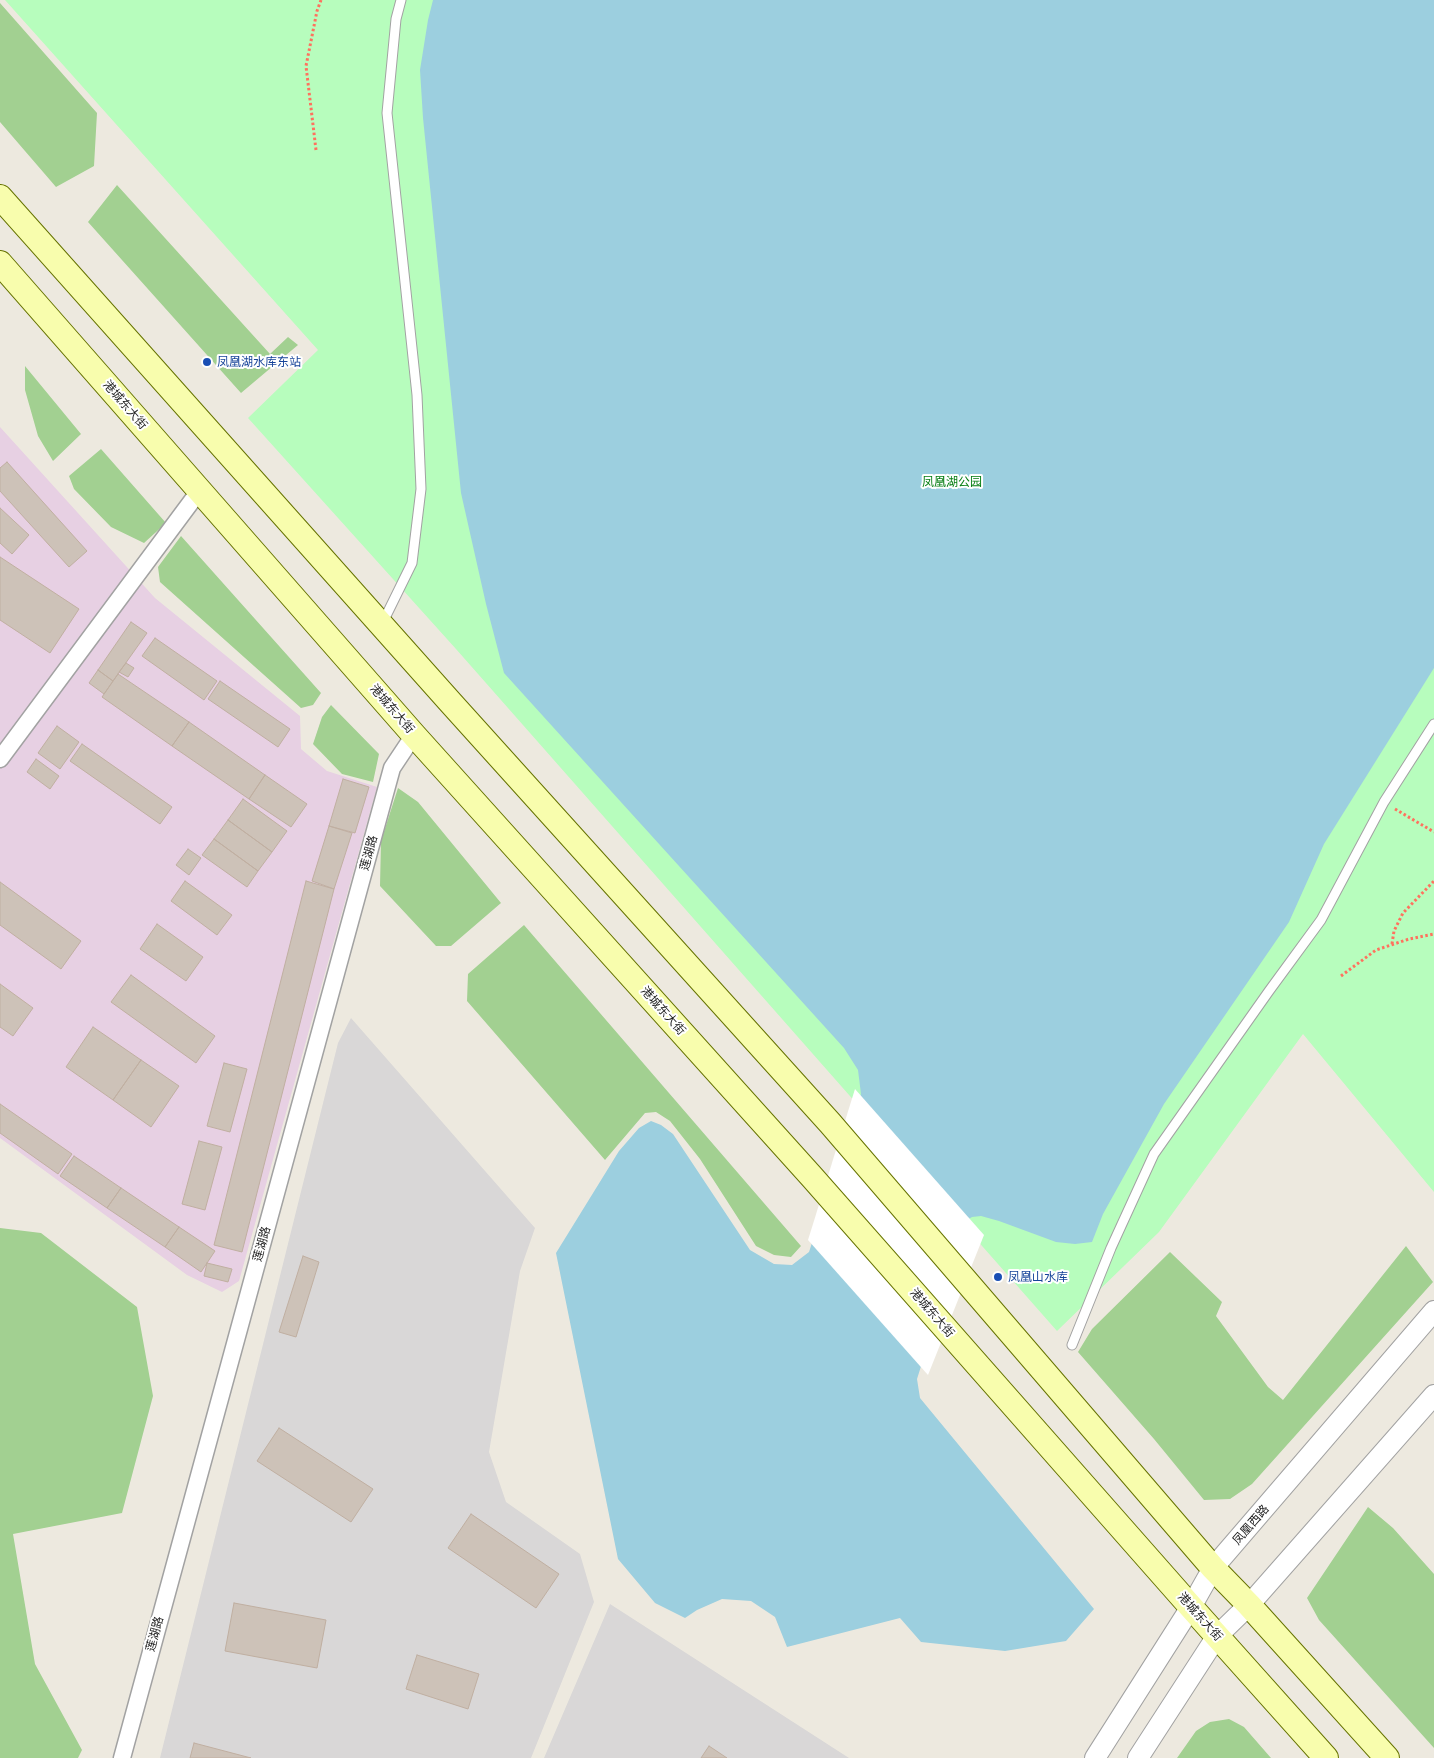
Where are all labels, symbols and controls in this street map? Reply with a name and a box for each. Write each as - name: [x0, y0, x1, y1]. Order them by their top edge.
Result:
- place label: 凤凰湖水库东站: [217, 355, 301, 369]
- marker: 凤凰湖水库东站: [201, 356, 213, 368]
- street label: 港城东大街: [100, 378, 150, 432]
- park label: 凤凰湖公园: [922, 475, 982, 489]
- street label: 港城东大街: [367, 682, 417, 736]
- street label: 莲湖路: [357, 834, 381, 872]
- street label: 港城东大街: [638, 984, 688, 1038]
- street label: 莲湖路: [250, 1225, 274, 1263]
- place label: 凤凰山水库: [1008, 1270, 1068, 1284]
- marker: 凤凰山水库: [992, 1271, 1004, 1283]
- street label: 港城东大街: [907, 1286, 957, 1340]
- street label: 凤凰西路: [1230, 1502, 1272, 1548]
- street label: 港城东大街: [1175, 1590, 1225, 1644]
- street label: 莲湖路: [143, 1615, 167, 1653]

